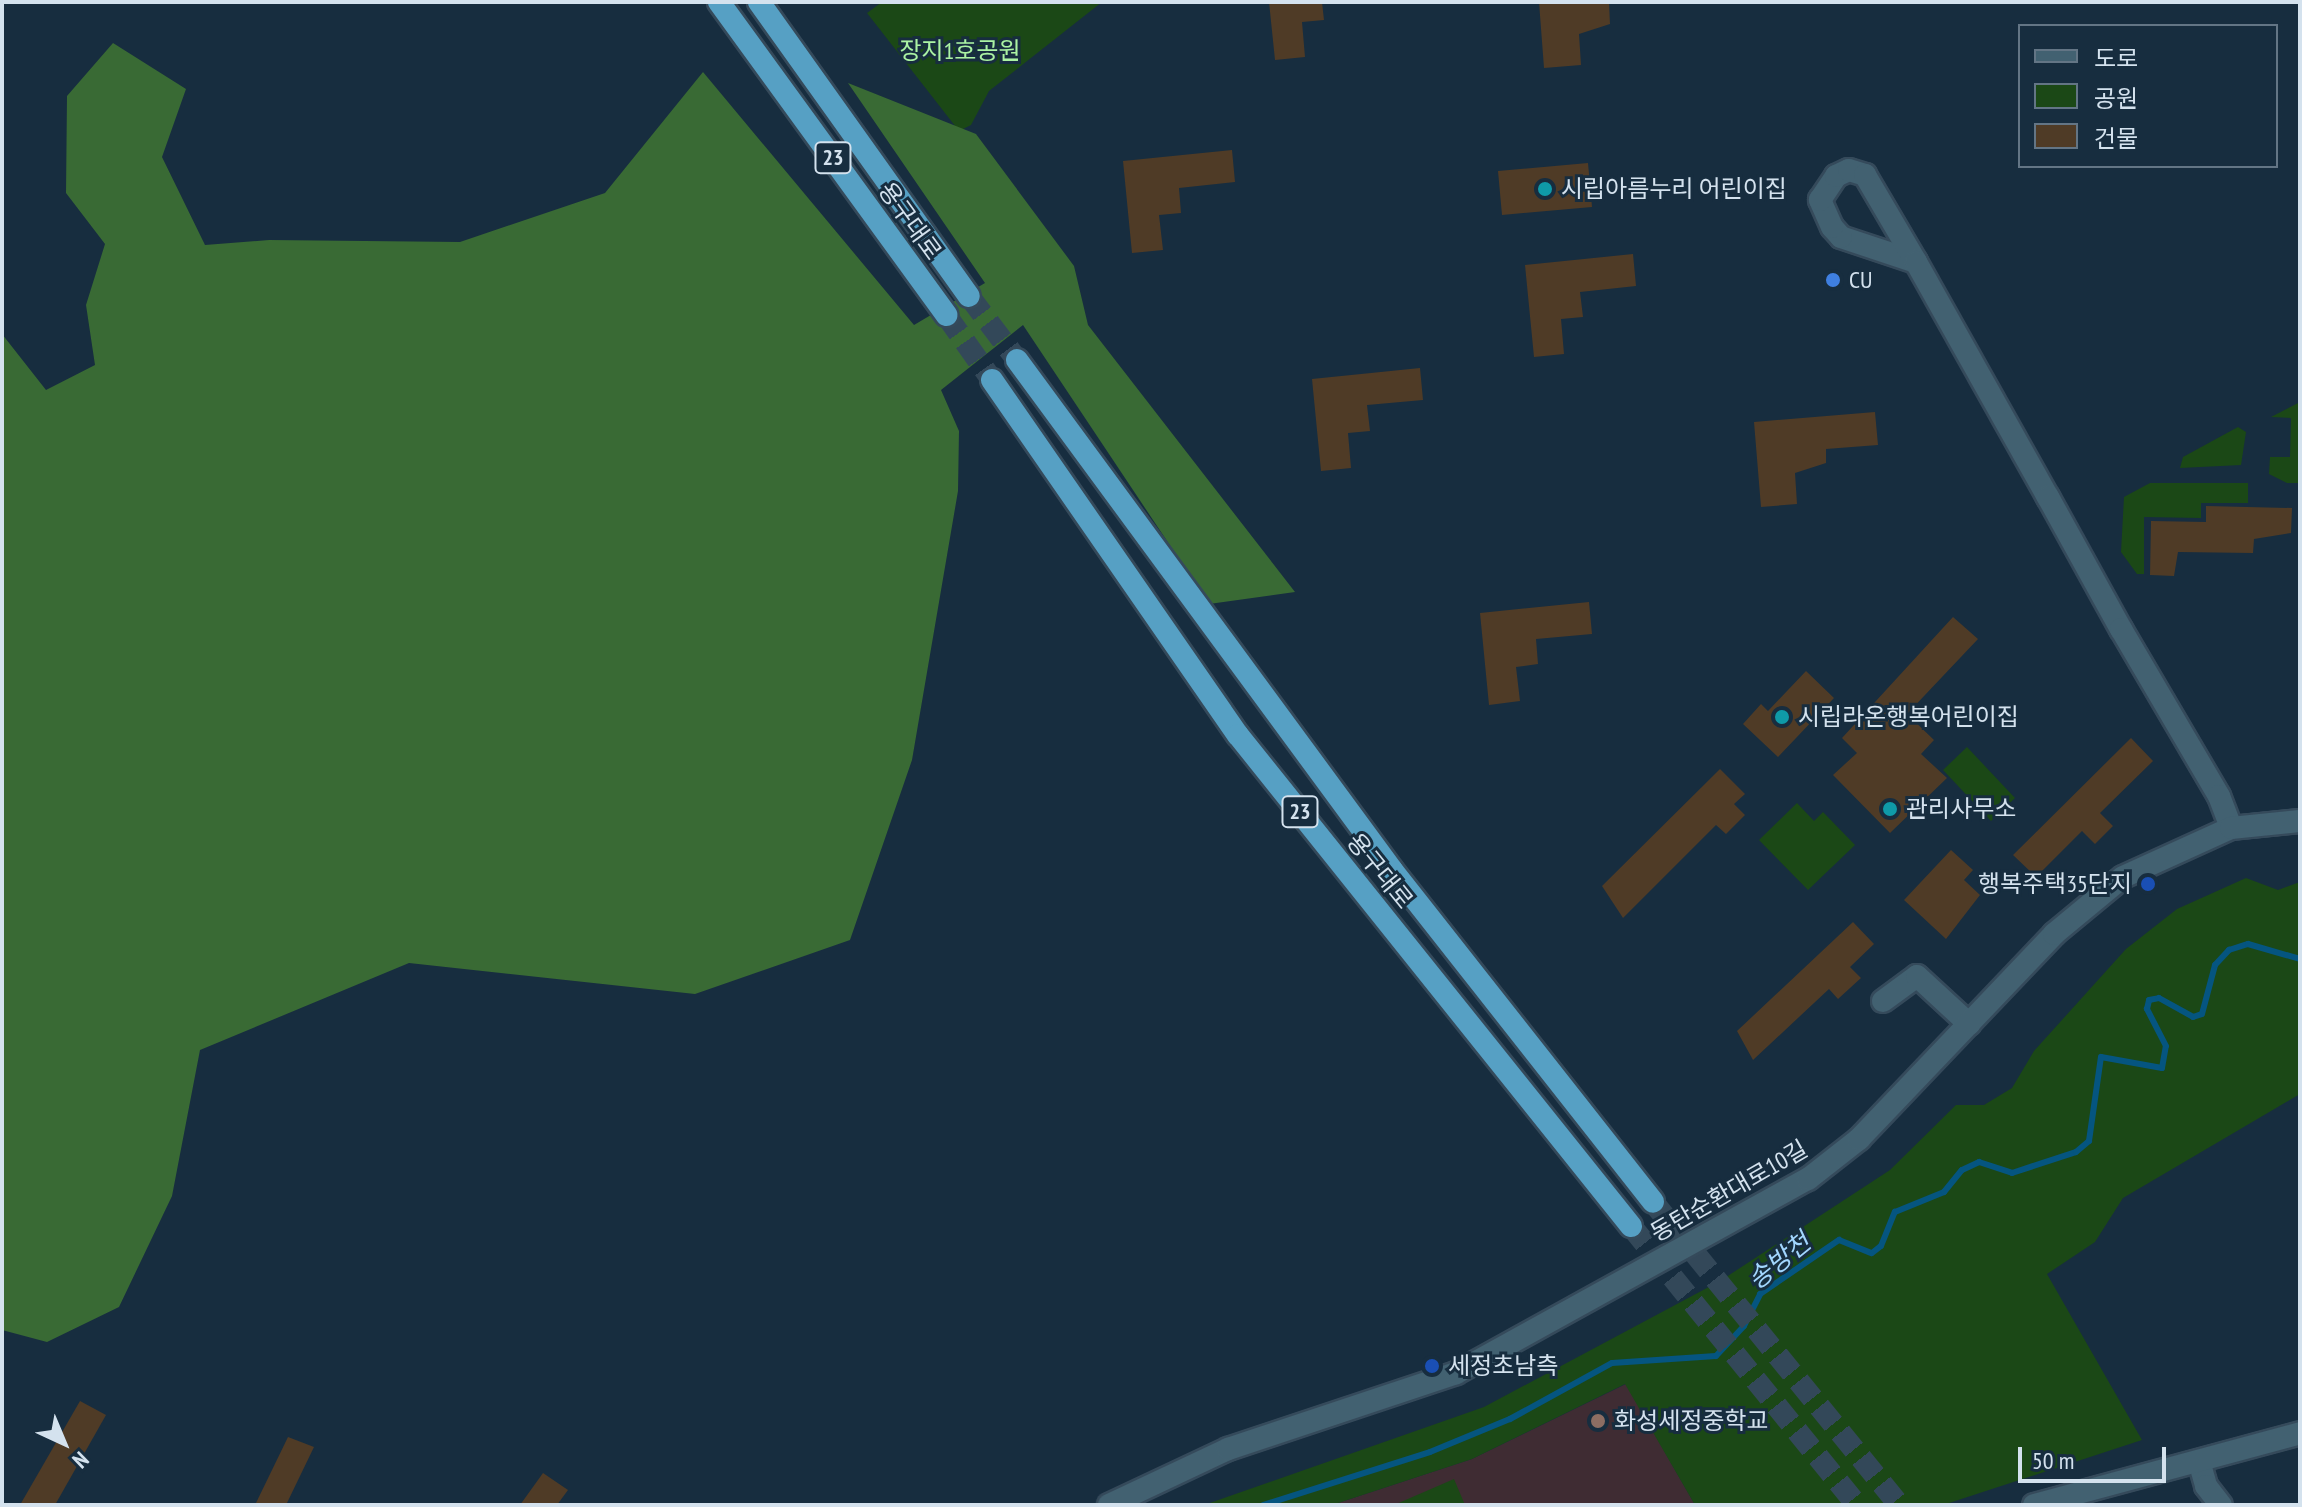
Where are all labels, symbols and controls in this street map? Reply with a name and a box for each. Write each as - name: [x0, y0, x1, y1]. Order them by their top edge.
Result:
- legend: [2018, 24, 2278, 168]
- park label: 장지1호공원: [899, 37, 1021, 65]
- text: 도로: [2094, 43, 2138, 74]
- text: 공원: [2094, 83, 2138, 114]
- text: 건물: [2094, 123, 2138, 154]
- road number: 23: [813, 140, 853, 176]
- place label: 시립아름누리 어린이집: [1561, 175, 1787, 203]
- street label: 용구대로: [872, 177, 948, 265]
- marker: 시립아름누리 어린이집: [1536, 180, 1554, 198]
- place label: CU: [1849, 266, 1872, 294]
- marker: CU: [1824, 271, 1842, 289]
- place label: 시립라온행복어린이집: [1798, 703, 2019, 731]
- marker: 시립라온행복어린이집: [1773, 708, 1791, 726]
- road number: 23: [1280, 794, 1320, 830]
- place label: 관리사무소: [1906, 795, 2016, 823]
- marker: 관리사무소: [1881, 800, 1899, 818]
- street label: 용구대로: [1341, 828, 1419, 914]
- place label: 행복주택35단지: [1978, 870, 2132, 898]
- marker: 행복주택35단지: [2139, 875, 2157, 893]
- street label: 동탄순환대로10길: [1646, 1134, 1812, 1248]
- water label: 송방천: [1741, 1226, 1817, 1296]
- place label: 세정초남측: [1448, 1352, 1558, 1380]
- marker: 세정초남측: [1423, 1357, 1441, 1375]
- north arrow: [24, 1403, 104, 1483]
- place label: 화성세정중학교: [1614, 1407, 1769, 1435]
- marker: 화성세정중학교: [1589, 1412, 1607, 1430]
- scale bar: [2022, 1431, 2170, 1481]
- text: 50 m: [2032, 1445, 2074, 1476]
- text: N: [67, 1446, 95, 1474]

